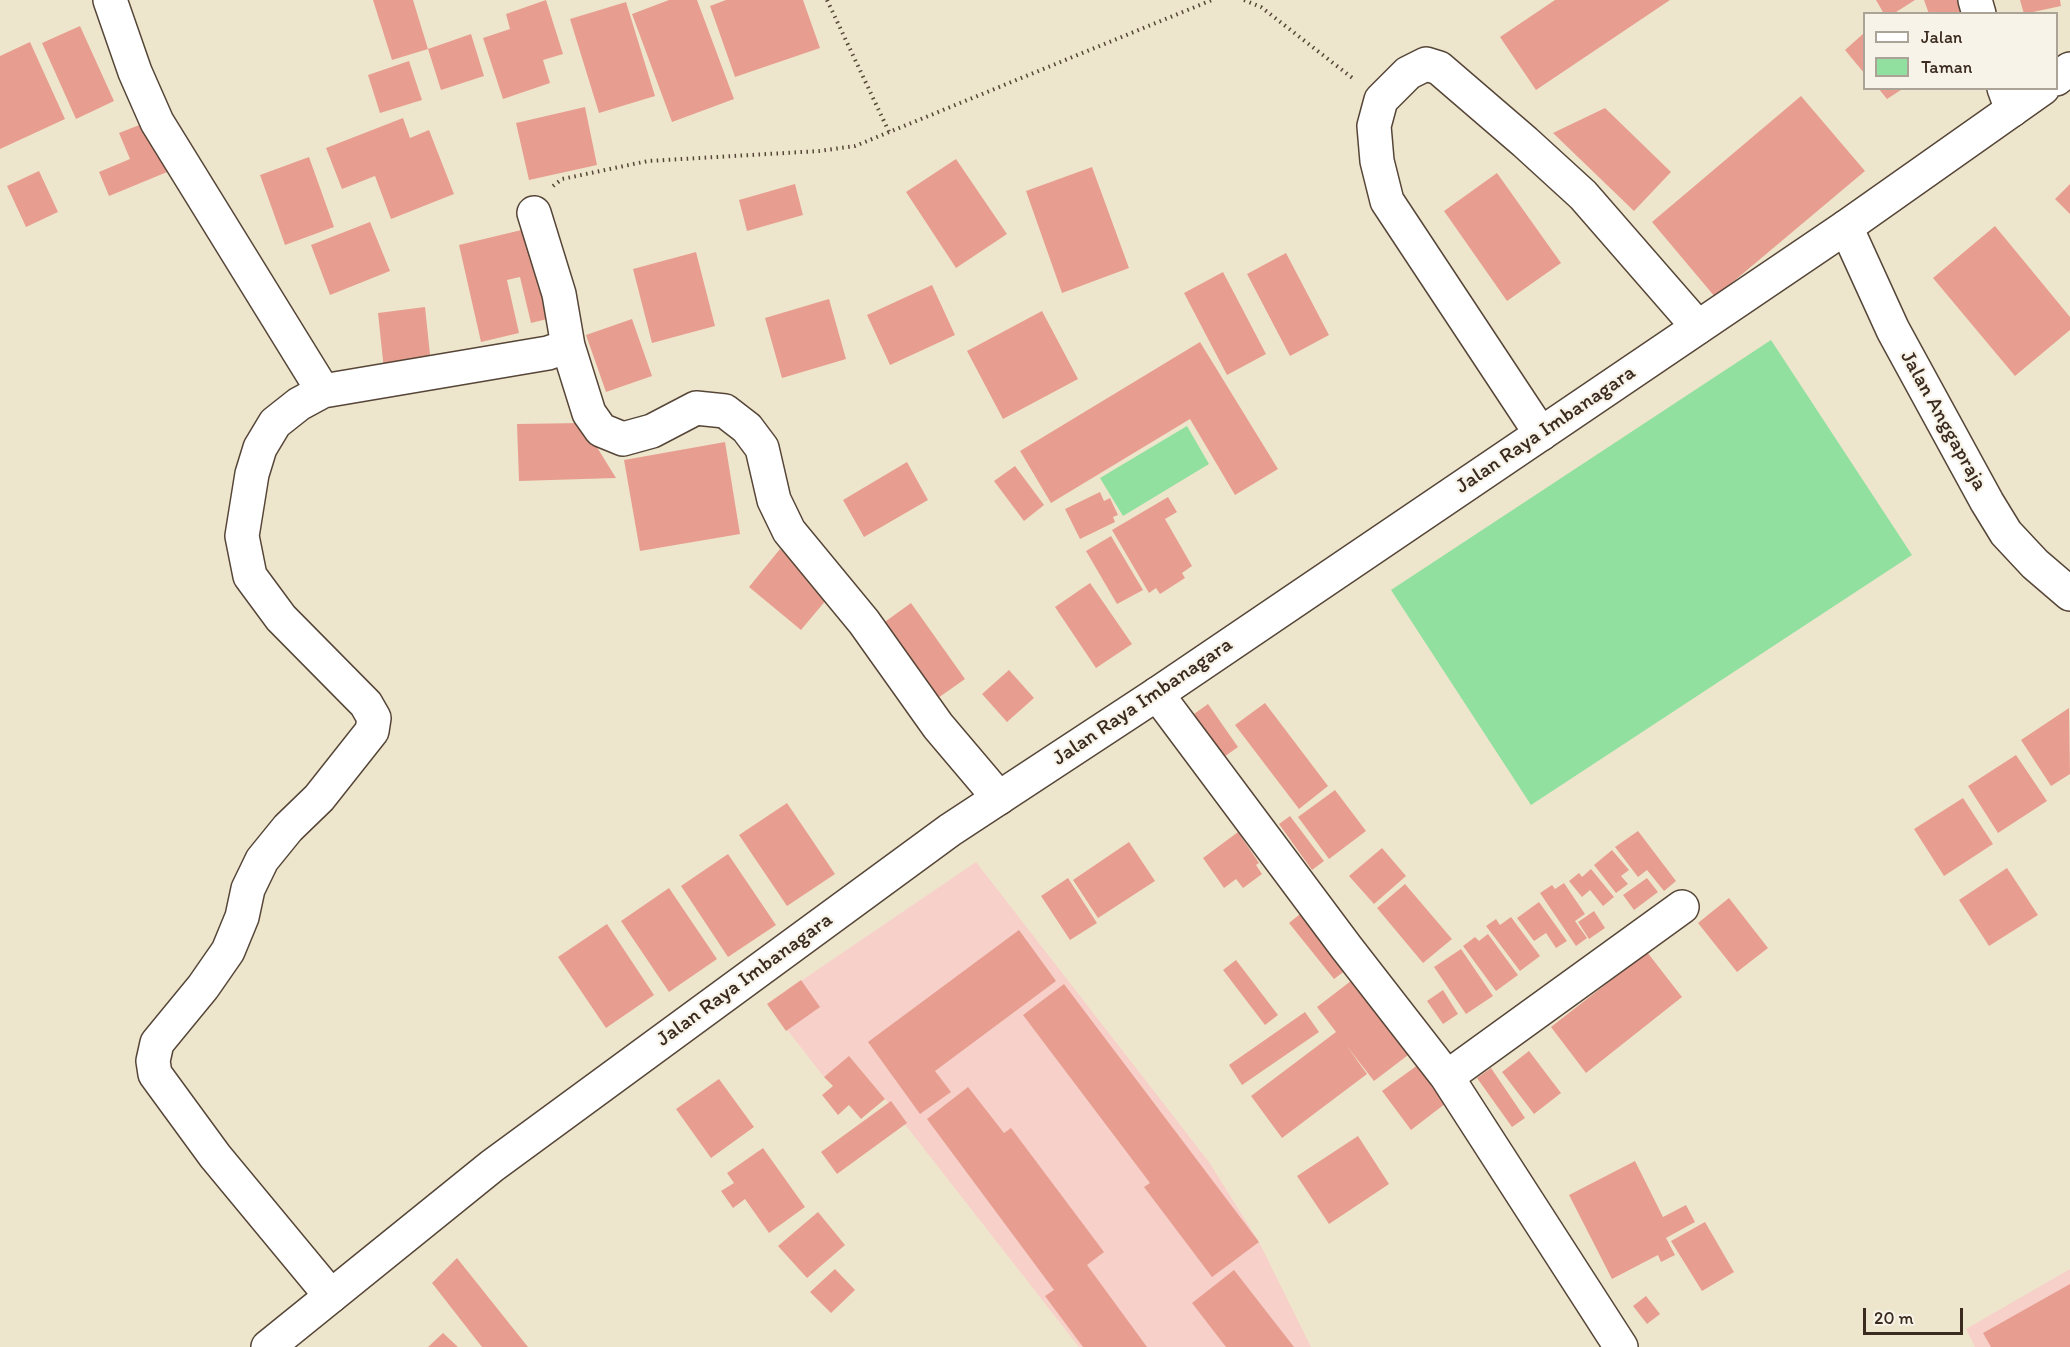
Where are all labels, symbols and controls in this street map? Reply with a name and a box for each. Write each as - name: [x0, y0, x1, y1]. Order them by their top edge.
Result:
- legend: [1863, 12, 2058, 90]
- text: Jalan: [1921, 26, 1962, 48]
- text: Taman: [1921, 56, 1972, 78]
- street label: Jalan Anggapraja: [1894, 347, 1992, 495]
- street label: Jalan Raya Imbanagara: [1451, 360, 1641, 500]
- street label: Jalan Raya Imbanagara: [1048, 632, 1238, 772]
- street label: Jalan Raya Imbanagara: [652, 908, 838, 1052]
- scale bar: [1866, 1296, 1966, 1334]
- text: 20 m: [1874, 1307, 1914, 1329]

